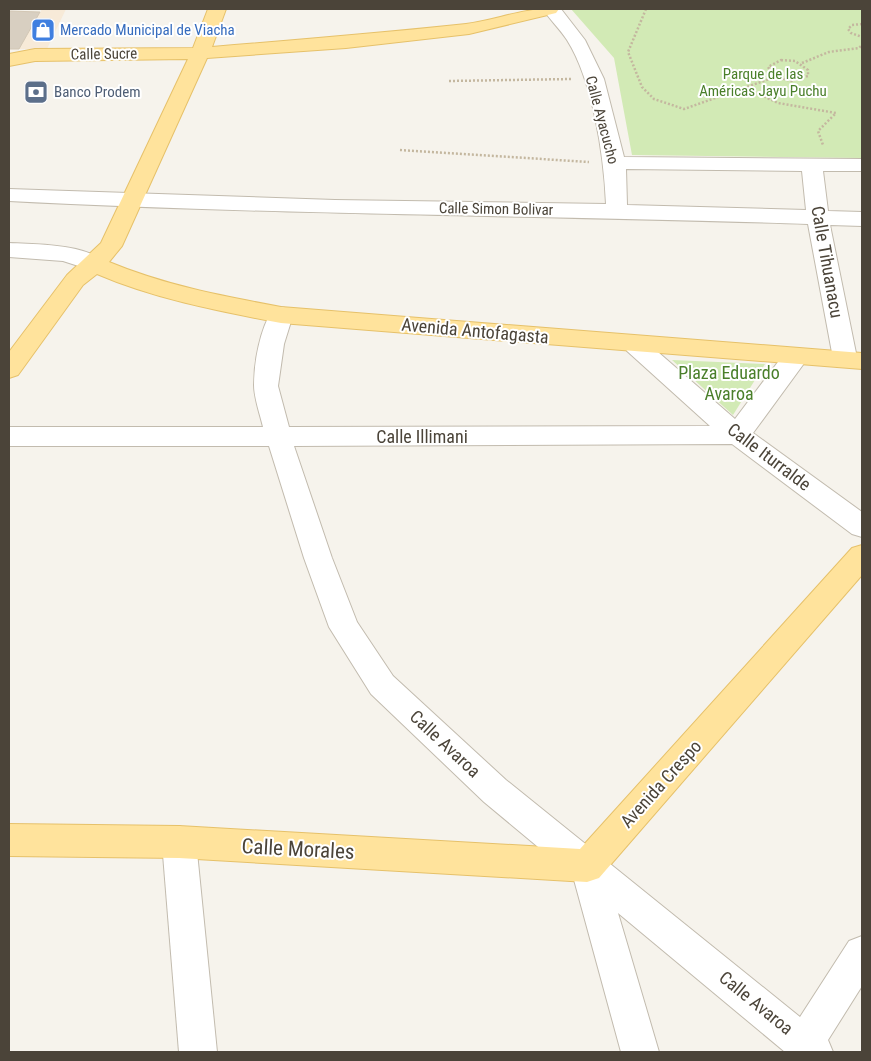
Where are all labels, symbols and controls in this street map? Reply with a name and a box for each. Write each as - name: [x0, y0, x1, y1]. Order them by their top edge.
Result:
- shop icon: Mercado Municipal de Viacha: [30, 17, 56, 43]
- place label: Mercado Municipal de Viacha: [60, 21, 235, 39]
- street label: Calle Sucre: [71, 44, 137, 64]
- park label: Parque de las Américas Jayu Puchu: [699, 65, 827, 100]
- street label: Calle Ayacucho: [582, 74, 622, 166]
- bank icon: Banco Prodem: [23, 79, 49, 105]
- place label: Banco Prodem: [54, 83, 141, 101]
- street label: Calle Simon Bolivar: [439, 199, 554, 219]
- street label: Calle Tihuanacu: [807, 204, 848, 319]
- street label: Avenida Antofagasta: [401, 314, 550, 347]
- park label: Plaza Eduardo Avaroa: [678, 362, 780, 404]
- street label: Calle Iturralde: [723, 418, 815, 495]
- street label: Calle Illimani: [376, 426, 468, 447]
- street label: Calle Avaroa: [406, 706, 485, 782]
- street label: Avenida Crespo: [616, 736, 705, 832]
- street label: Calle Morales: [241, 834, 355, 864]
- street label: Calle Avaroa: [715, 967, 797, 1039]

